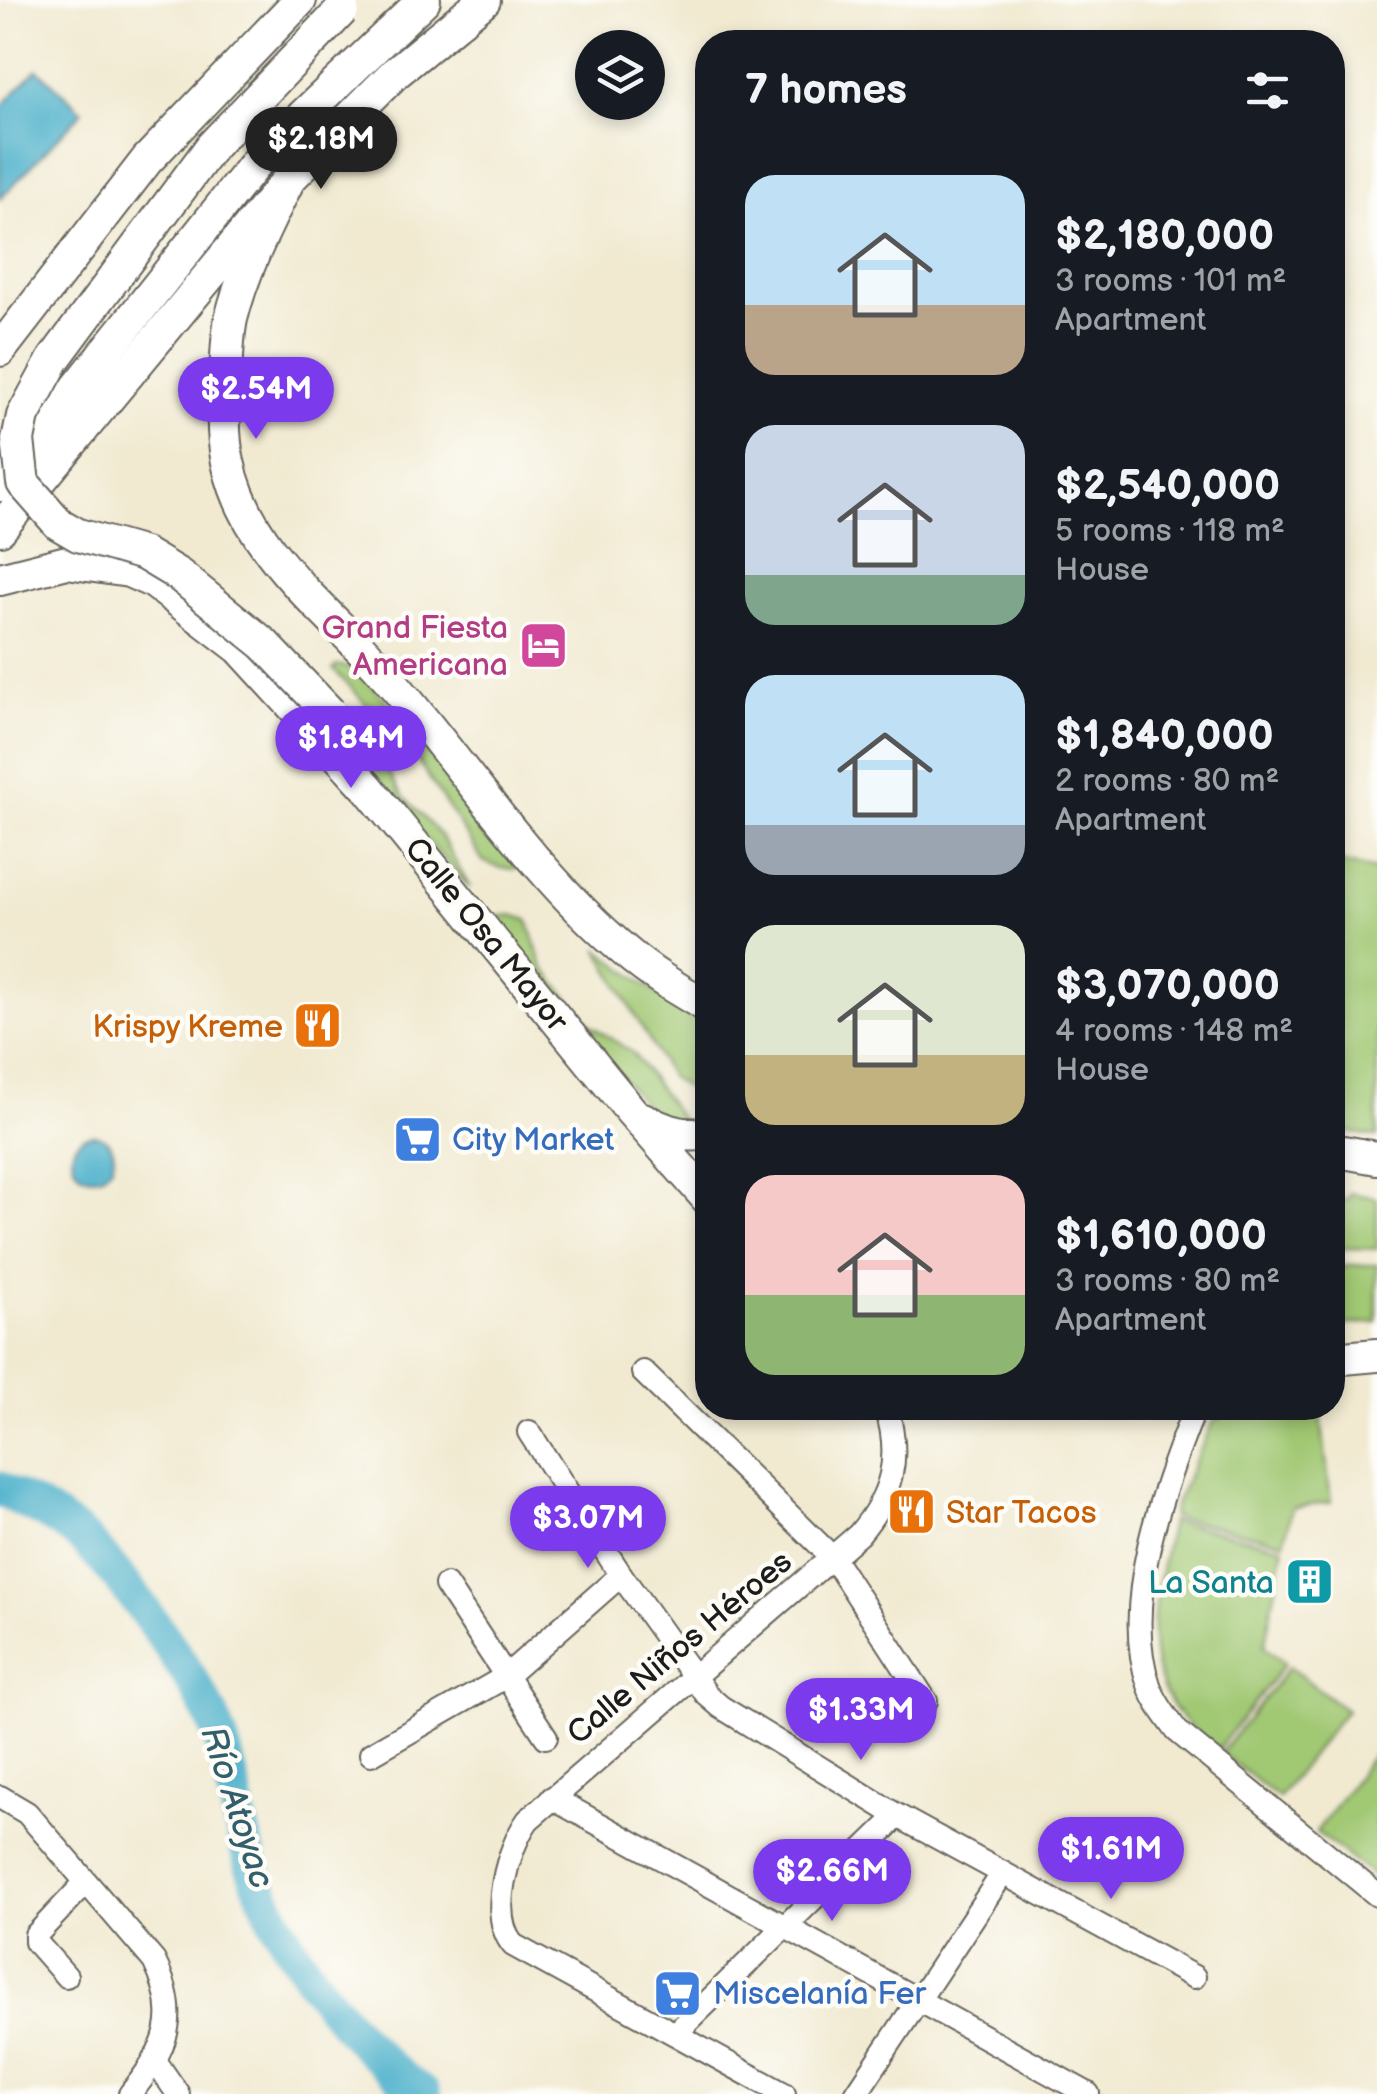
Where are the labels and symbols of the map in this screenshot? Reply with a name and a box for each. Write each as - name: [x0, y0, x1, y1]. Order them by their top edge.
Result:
- pin: $2.18M: [240, 107, 402, 192]
- pin: $2.54M: [175, 357, 337, 442]
- place label: Grand Fiesta Americana: [322, 609, 508, 685]
- hotel icon: Grand Fiesta Americana: [517, 619, 569, 671]
- pin: $1.84M: [270, 706, 432, 791]
- street label: Calle Osa Mayor: [396, 830, 576, 1040]
- restaurant icon: Krispy Kreme: [292, 1000, 344, 1052]
- place label: Krispy Kreme: [92, 1008, 283, 1047]
- supermarket icon: City Market: [391, 1113, 443, 1165]
- place label: City Market: [452, 1121, 614, 1160]
- pin: $3.07M: [507, 1486, 669, 1571]
- restaurant icon: Star Tacos: [885, 1486, 937, 1538]
- place label: Star Tacos: [946, 1494, 1097, 1533]
- street label: Calle Niños Héroes: [560, 1543, 800, 1754]
- building icon: La Santa: [1283, 1556, 1335, 1608]
- place label: La Santa: [1148, 1564, 1274, 1603]
- pin: $1.33M: [780, 1678, 942, 1763]
- water label: Río Atoyac: [190, 1721, 283, 1894]
- pin: $1.61M: [1030, 1817, 1192, 1902]
- pin: $2.66M: [751, 1839, 913, 1924]
- supermarket icon: Miscelanía Fer: [652, 1967, 704, 2019]
- place label: Miscelanía Fer: [713, 1975, 926, 2014]

